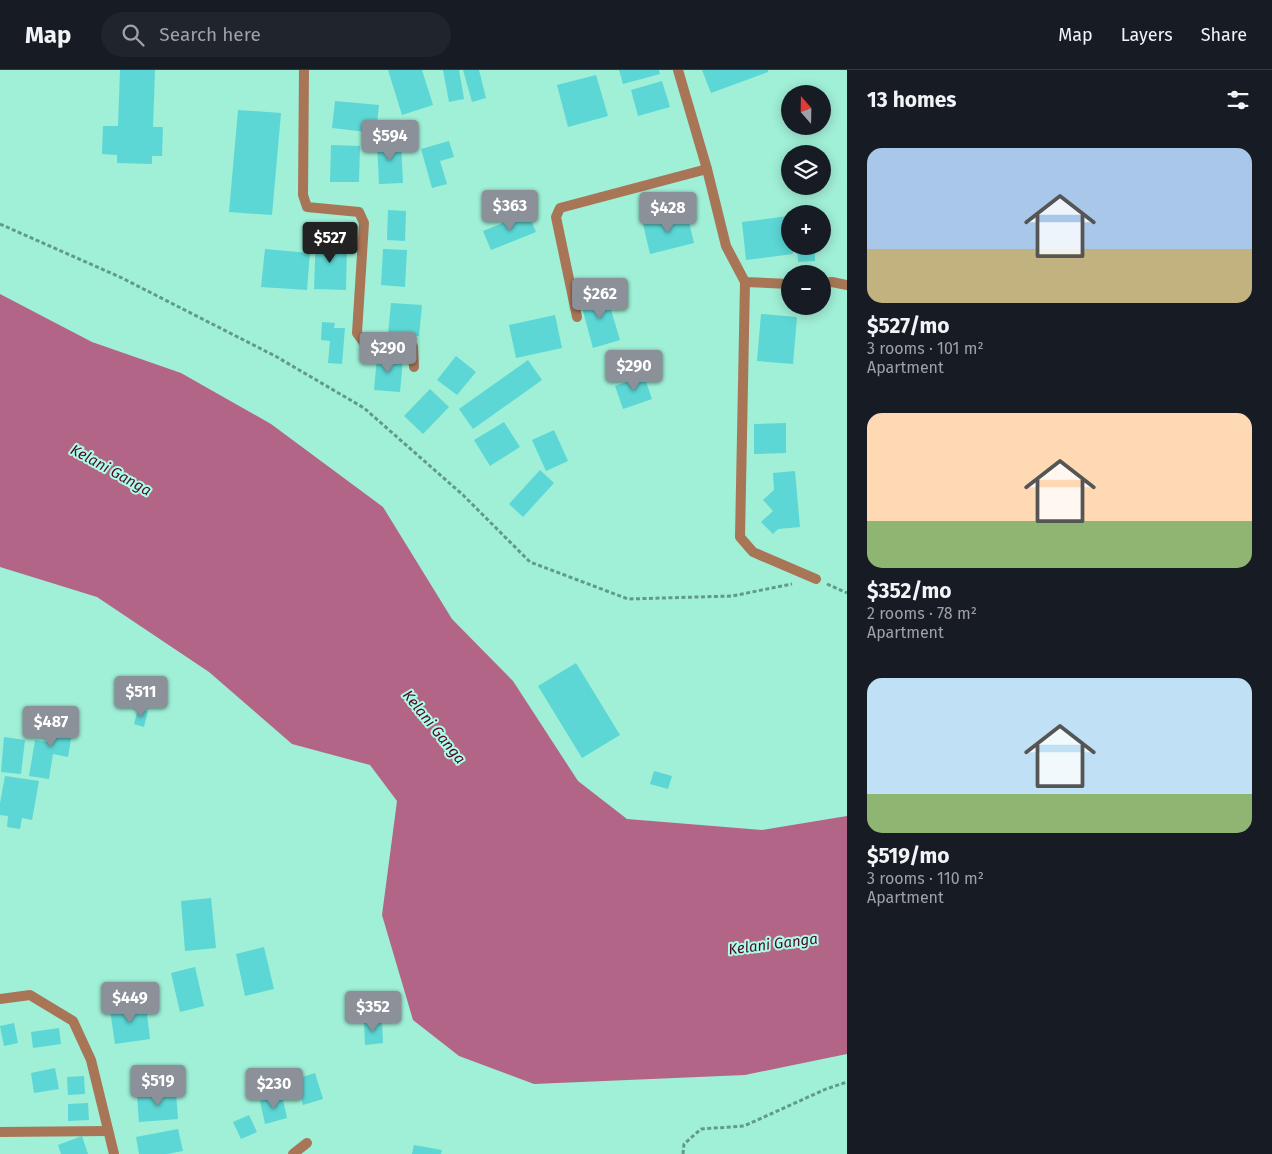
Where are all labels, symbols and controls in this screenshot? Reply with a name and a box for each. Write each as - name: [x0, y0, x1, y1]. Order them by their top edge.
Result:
- search box: [101, 12, 451, 57]
- text: Map: [25, 21, 71, 49]
- icon: search: [119, 21, 147, 49]
- text: Search here: [159, 23, 261, 46]
- text: Map: [1058, 24, 1093, 46]
- text: Layers: [1121, 24, 1173, 46]
- text: Share: [1201, 24, 1247, 46]
- north arrow: [781, 85, 831, 135]
- map controls: [781, 85, 831, 315]
- icon: filters: [1224, 86, 1252, 114]
- text: 13 homes: [867, 87, 957, 113]
- pin: $594: [360, 119, 420, 162]
- text: $594: [373, 126, 407, 145]
- button: layers: [781, 145, 831, 195]
- icon: home: [1015, 181, 1105, 271]
- pin: $363: [480, 190, 540, 232]
- pin: $428: [638, 191, 698, 234]
- text: $363: [493, 196, 527, 215]
- text: $428: [650, 198, 686, 217]
- button: +: [781, 205, 831, 255]
- pin: $527: [300, 222, 360, 264]
- text: $527: [314, 228, 346, 247]
- button: −: [781, 265, 831, 315]
- pin: $262: [570, 278, 630, 320]
- text: $262: [583, 284, 617, 303]
- text: $527/mo: [867, 313, 949, 339]
- pin: $290: [358, 332, 418, 374]
- text: $290: [370, 338, 406, 357]
- text: 3 rooms · 101 m²: [867, 339, 984, 358]
- pin: $290: [604, 350, 664, 392]
- text: $290: [616, 356, 652, 375]
- text: Apartment: [867, 358, 944, 377]
- water label: Kelani Ganga: [67, 440, 155, 500]
- icon: home: [1015, 446, 1105, 536]
- text: $352/mo: [867, 578, 952, 604]
- text: 2 rooms · 78 m²: [867, 604, 977, 623]
- text: Apartment: [867, 623, 944, 642]
- pin: $511: [111, 676, 171, 718]
- text: $511: [125, 682, 157, 701]
- water label: Kelani Ganga: [399, 686, 469, 768]
- pin: $487: [21, 706, 81, 748]
- icon: home: [1015, 711, 1105, 801]
- text: $487: [34, 712, 68, 731]
- text: $519/mo: [867, 843, 950, 869]
- text: 3 rooms · 110 m²: [867, 869, 984, 888]
- text: Apartment: [867, 888, 944, 907]
- water label: Kelani Ganga: [727, 930, 819, 958]
- pin: $449: [100, 982, 160, 1024]
- text: $449: [112, 988, 148, 1007]
- pin: $352: [343, 990, 403, 1033]
- text: $352: [356, 997, 390, 1016]
- pin: $519: [128, 1064, 188, 1107]
- pin: $230: [244, 1068, 304, 1110]
- text: $519: [142, 1071, 174, 1090]
- text: $230: [257, 1074, 291, 1093]

